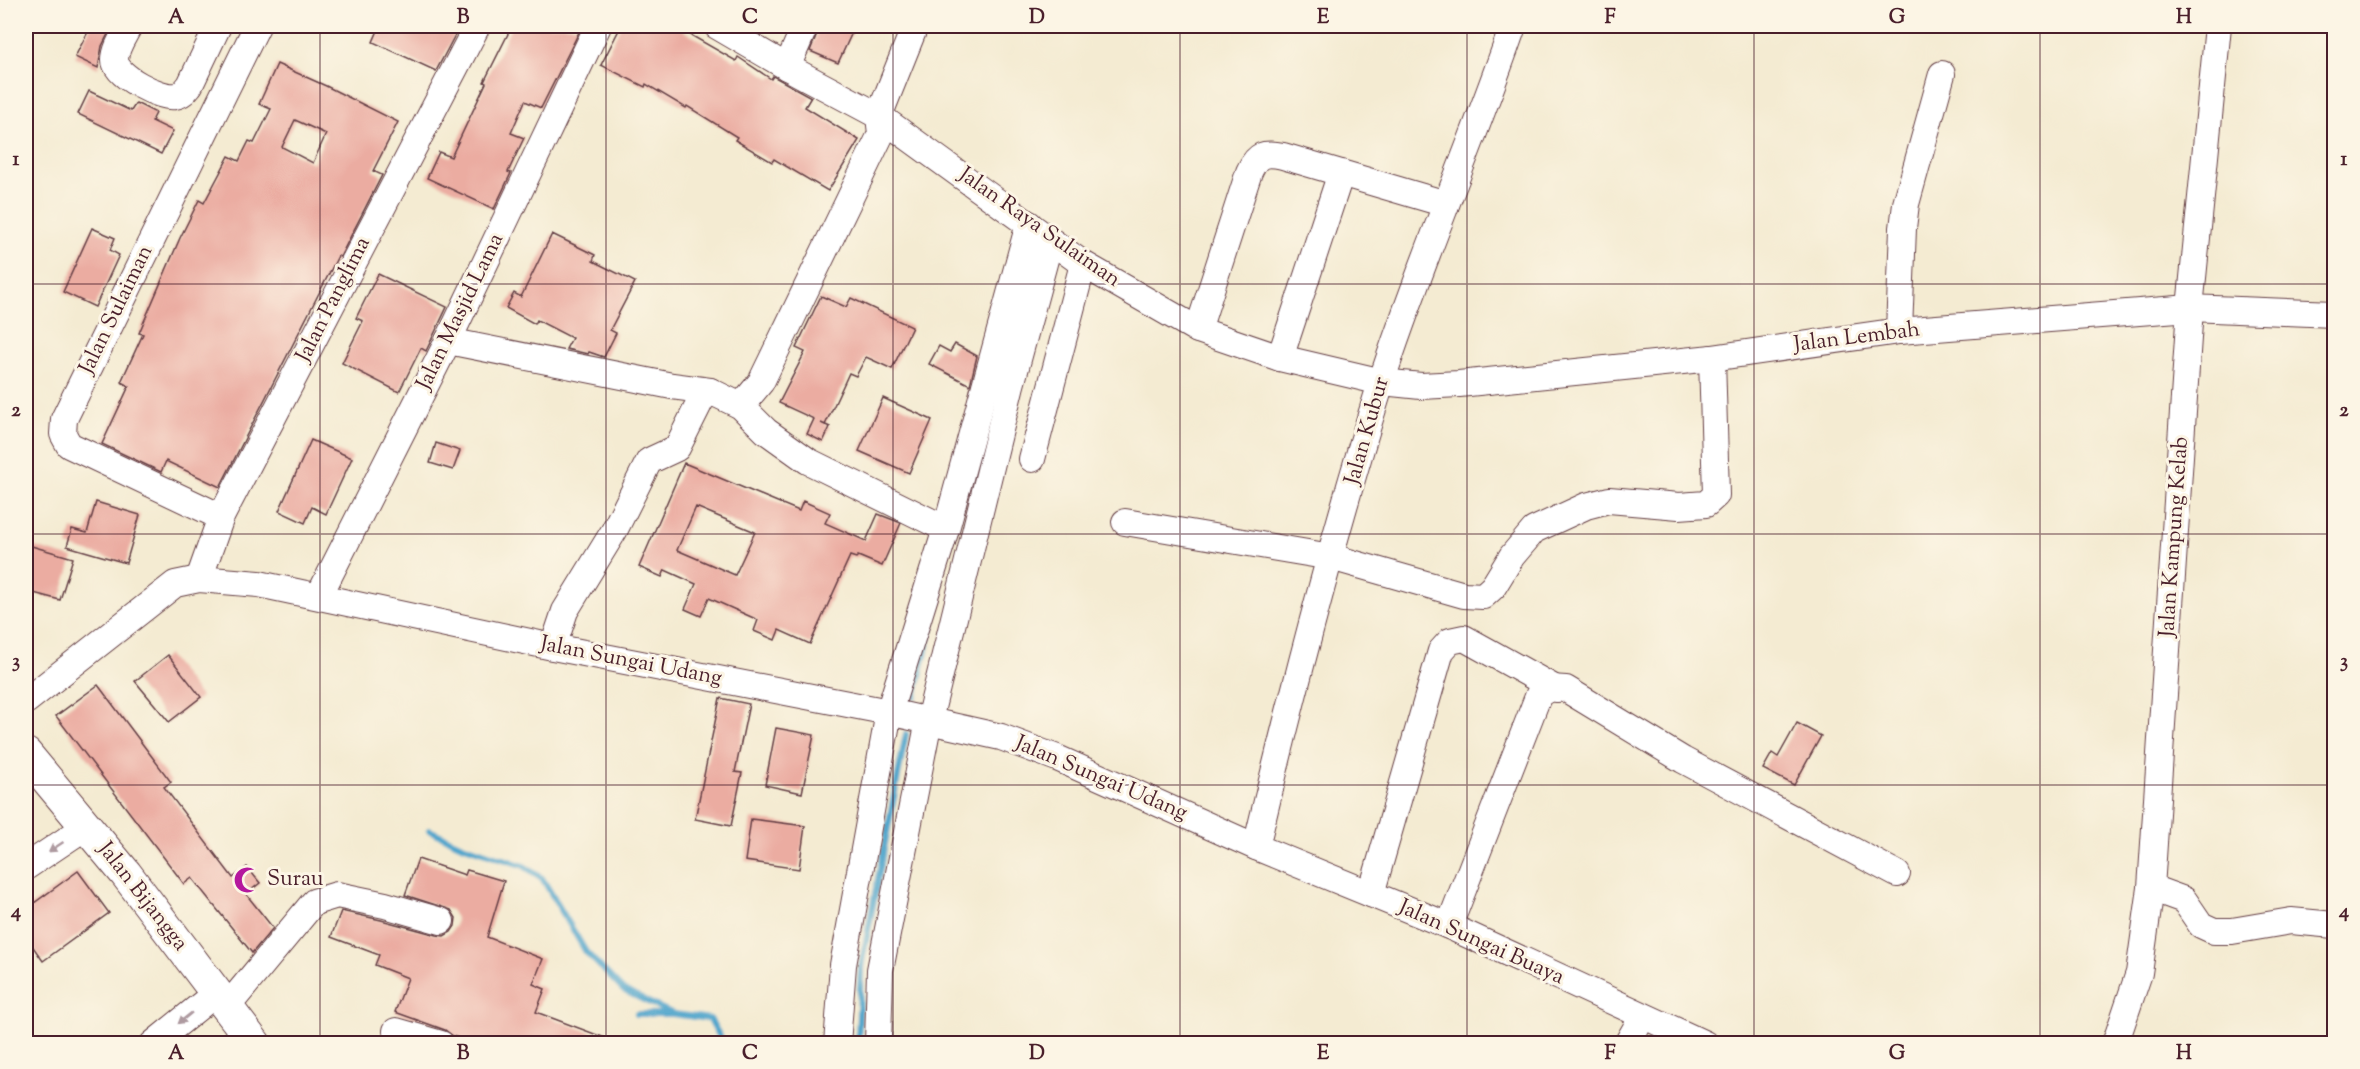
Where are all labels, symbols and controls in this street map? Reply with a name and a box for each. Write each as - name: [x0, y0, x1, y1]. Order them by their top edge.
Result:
- text: A: [168, 4, 185, 33]
- text: B: [457, 4, 470, 33]
- text: C: [742, 4, 758, 33]
- text: D: [1029, 4, 1045, 33]
- text: E: [1317, 4, 1330, 33]
- text: F: [1604, 4, 1616, 33]
- text: G: [1889, 4, 1906, 33]
- text: H: [2176, 4, 2192, 33]
- text: 1: [13, 146, 20, 175]
- text: 1: [2341, 146, 2348, 175]
- street label: Jalan Raya Sulaiman: [951, 159, 1127, 296]
- street label: Jalan Masjid Lama: [409, 228, 513, 397]
- street label: Jalan Panglima: [288, 232, 379, 369]
- street label: Jalan Sulaiman: [71, 240, 162, 381]
- street label: Jalan Lembah: [1791, 314, 1922, 362]
- street label: Jalan Kubur: [1337, 373, 1399, 490]
- text: 2: [11, 397, 21, 426]
- text: 2: [2339, 397, 2349, 426]
- street label: Jalan Kampung Kelab: [2152, 436, 2198, 639]
- street label: Jalan Sungai Udang: [536, 628, 725, 695]
- text: 3: [12, 648, 20, 677]
- text: 3: [2340, 648, 2348, 677]
- street label: Jalan Sungai Udang: [1009, 728, 1192, 830]
- street label: Jalan Bijangga: [88, 835, 195, 959]
- one-way arrow: [48, 841, 64, 852]
- place label: Surau: [267, 864, 324, 896]
- mosque icon: Surau: [232, 865, 262, 895]
- street label: Jalan Sungai Buaya: [1392, 892, 1569, 994]
- text: 4: [10, 898, 21, 927]
- text: 4: [2338, 898, 2349, 927]
- one-way arrow: [177, 1012, 192, 1024]
- text: A: [168, 1040, 185, 1069]
- text: B: [457, 1040, 470, 1069]
- text: C: [742, 1040, 758, 1069]
- text: D: [1029, 1040, 1045, 1069]
- text: E: [1317, 1040, 1330, 1069]
- text: F: [1604, 1040, 1616, 1069]
- text: G: [1889, 1040, 1906, 1069]
- text: H: [2176, 1040, 2192, 1069]

